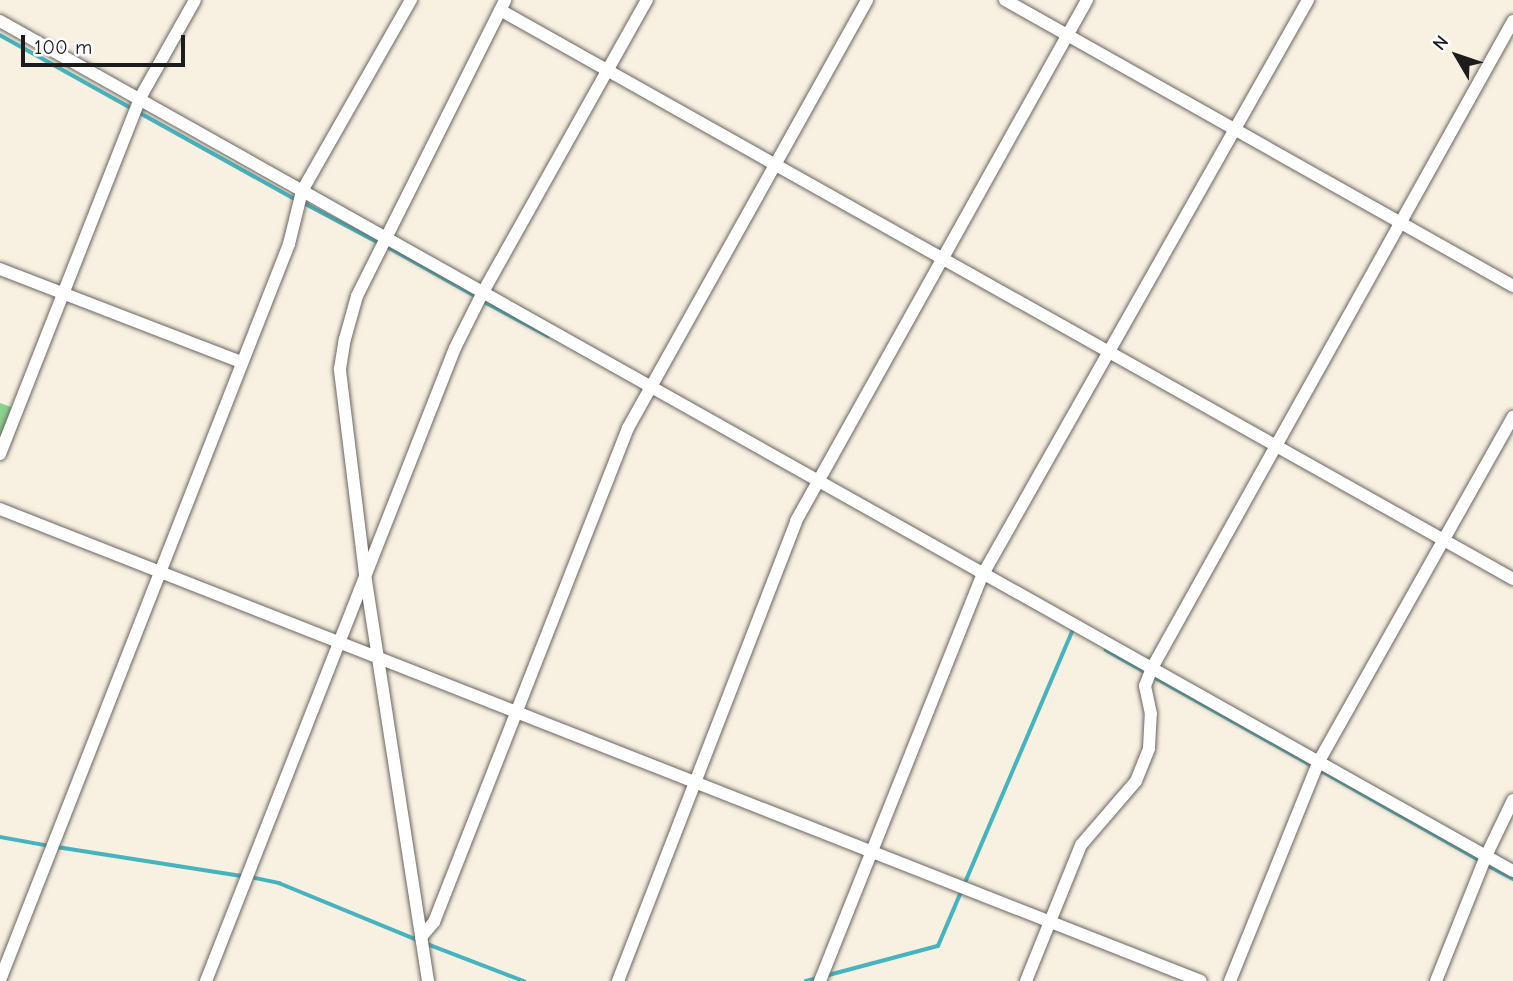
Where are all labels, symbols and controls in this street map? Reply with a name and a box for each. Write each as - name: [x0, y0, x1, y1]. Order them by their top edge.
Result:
- scale bar: [24, 21, 189, 65]
- north arrow: [1422, 21, 1492, 91]
- text: N: [1428, 31, 1453, 55]
- text: 100 m: [34, 35, 92, 59]

